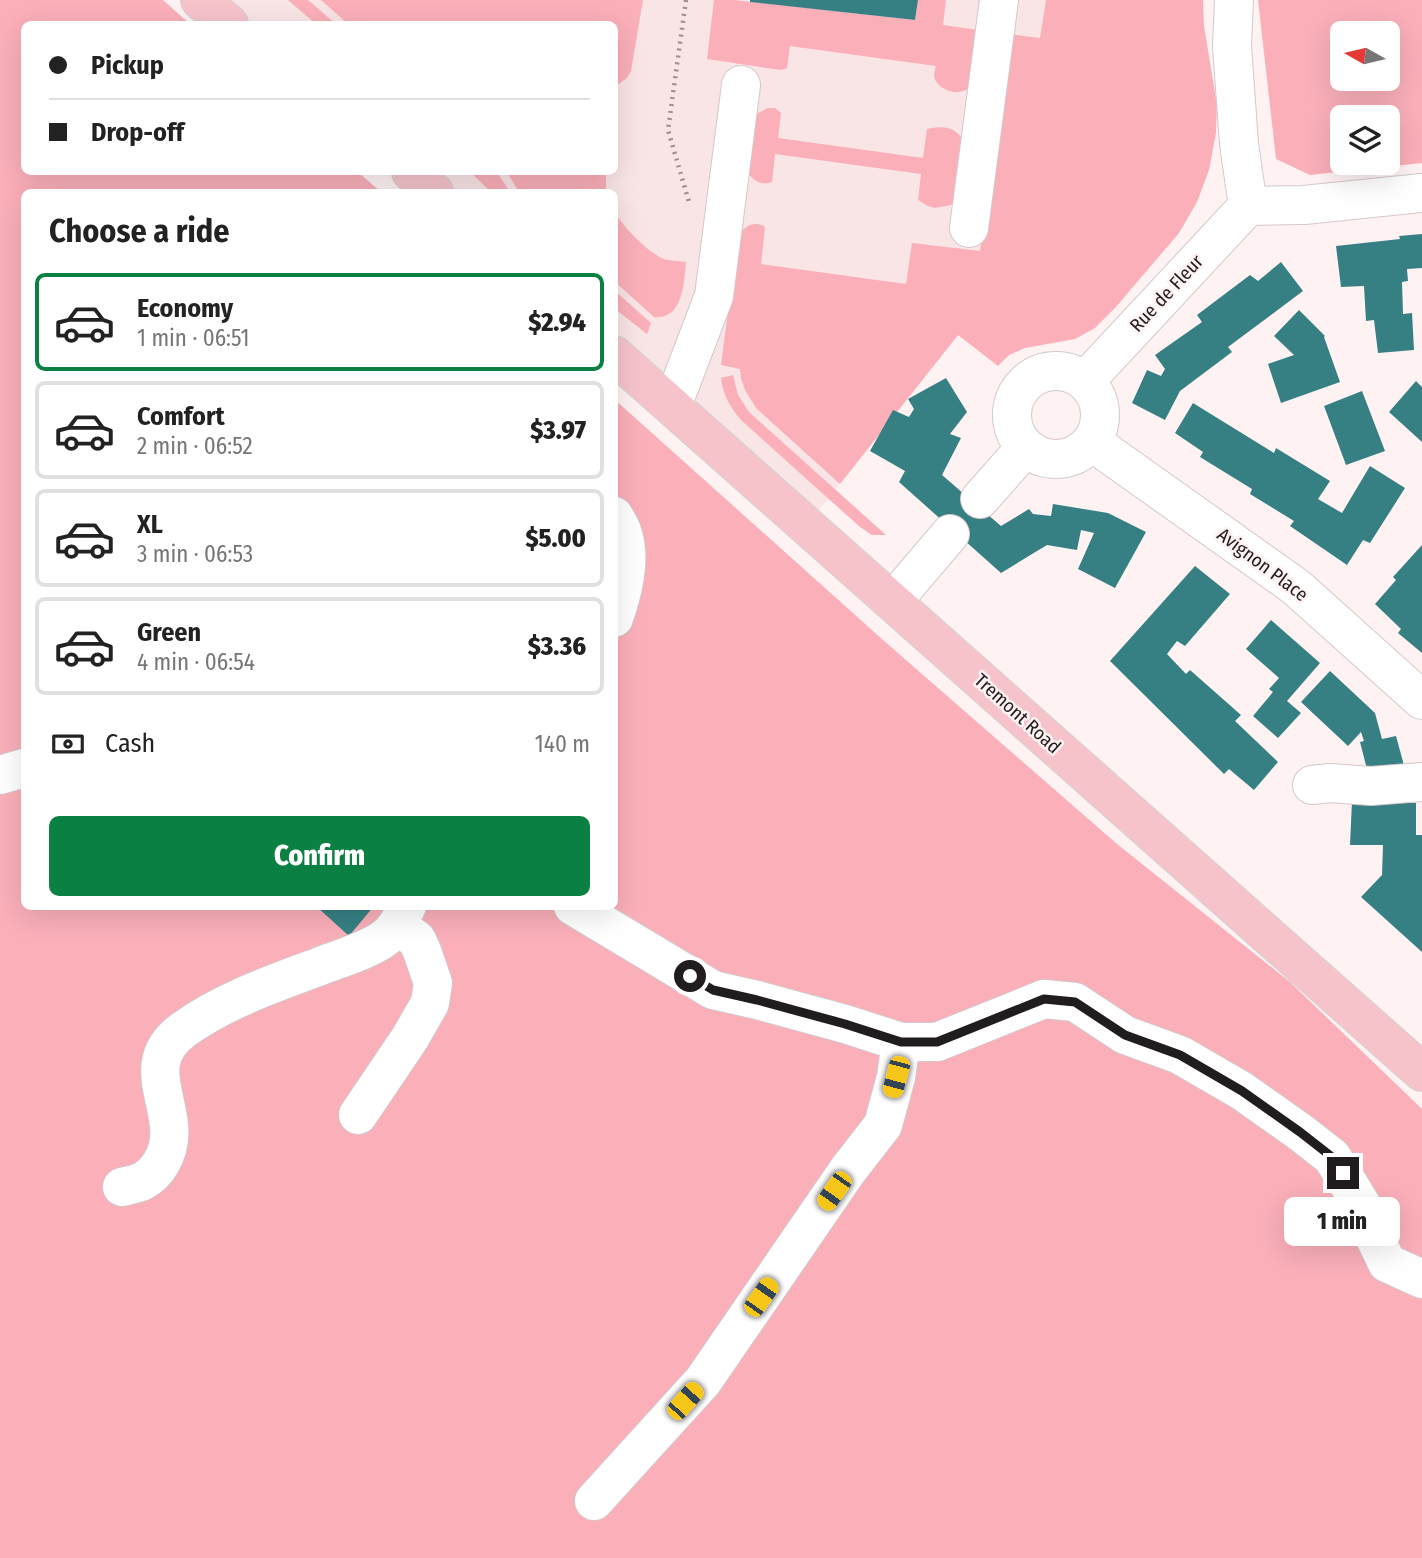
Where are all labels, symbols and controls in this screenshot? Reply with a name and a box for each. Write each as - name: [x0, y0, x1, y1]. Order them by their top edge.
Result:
- north arrow: [1330, 21, 1400, 91]
- map controls: [1330, 21, 1400, 175]
- text: Pickup: [91, 50, 164, 81]
- button: layers: [1330, 105, 1400, 175]
- text: Drop-off: [91, 117, 184, 148]
- text: Choose a ride: [49, 212, 230, 250]
- street label: Rue de Fleur: [1125, 250, 1208, 337]
- icon: car: [53, 291, 116, 354]
- text: Economy: [137, 293, 233, 324]
- text: $2.94: [528, 307, 586, 338]
- text: 1 min · 06:51: [137, 324, 249, 352]
- icon: car: [53, 399, 116, 462]
- text: Comfort: [137, 401, 225, 432]
- text: $3.97: [530, 415, 586, 446]
- text: 2 min · 06:52: [137, 432, 253, 460]
- icon: car: [53, 507, 116, 570]
- text: XL: [137, 509, 163, 540]
- text: $5.00: [525, 523, 586, 554]
- street label: Avignon Place: [1213, 523, 1313, 606]
- text: 3 min · 06:53: [137, 540, 253, 568]
- icon: car: [53, 615, 116, 678]
- text: Green: [137, 617, 201, 648]
- text: $3.36: [528, 631, 586, 662]
- text: 4 min · 06:54: [137, 648, 255, 676]
- street label: Tremont Road: [970, 669, 1066, 758]
- icon: cash: [49, 725, 87, 763]
- text: Cash: [105, 728, 155, 759]
- text: 140 m: [535, 730, 590, 758]
- button: Confirm: [49, 816, 590, 896]
- route start: [674, 960, 706, 992]
- car: [881, 1054, 912, 1100]
- route end: [1327, 1157, 1359, 1189]
- car: [814, 1168, 855, 1214]
- callout: 1 min: [1285, 1198, 1401, 1246]
- text: 1 min: [1317, 1207, 1367, 1235]
- car: [741, 1274, 782, 1320]
- car: [664, 1378, 707, 1424]

